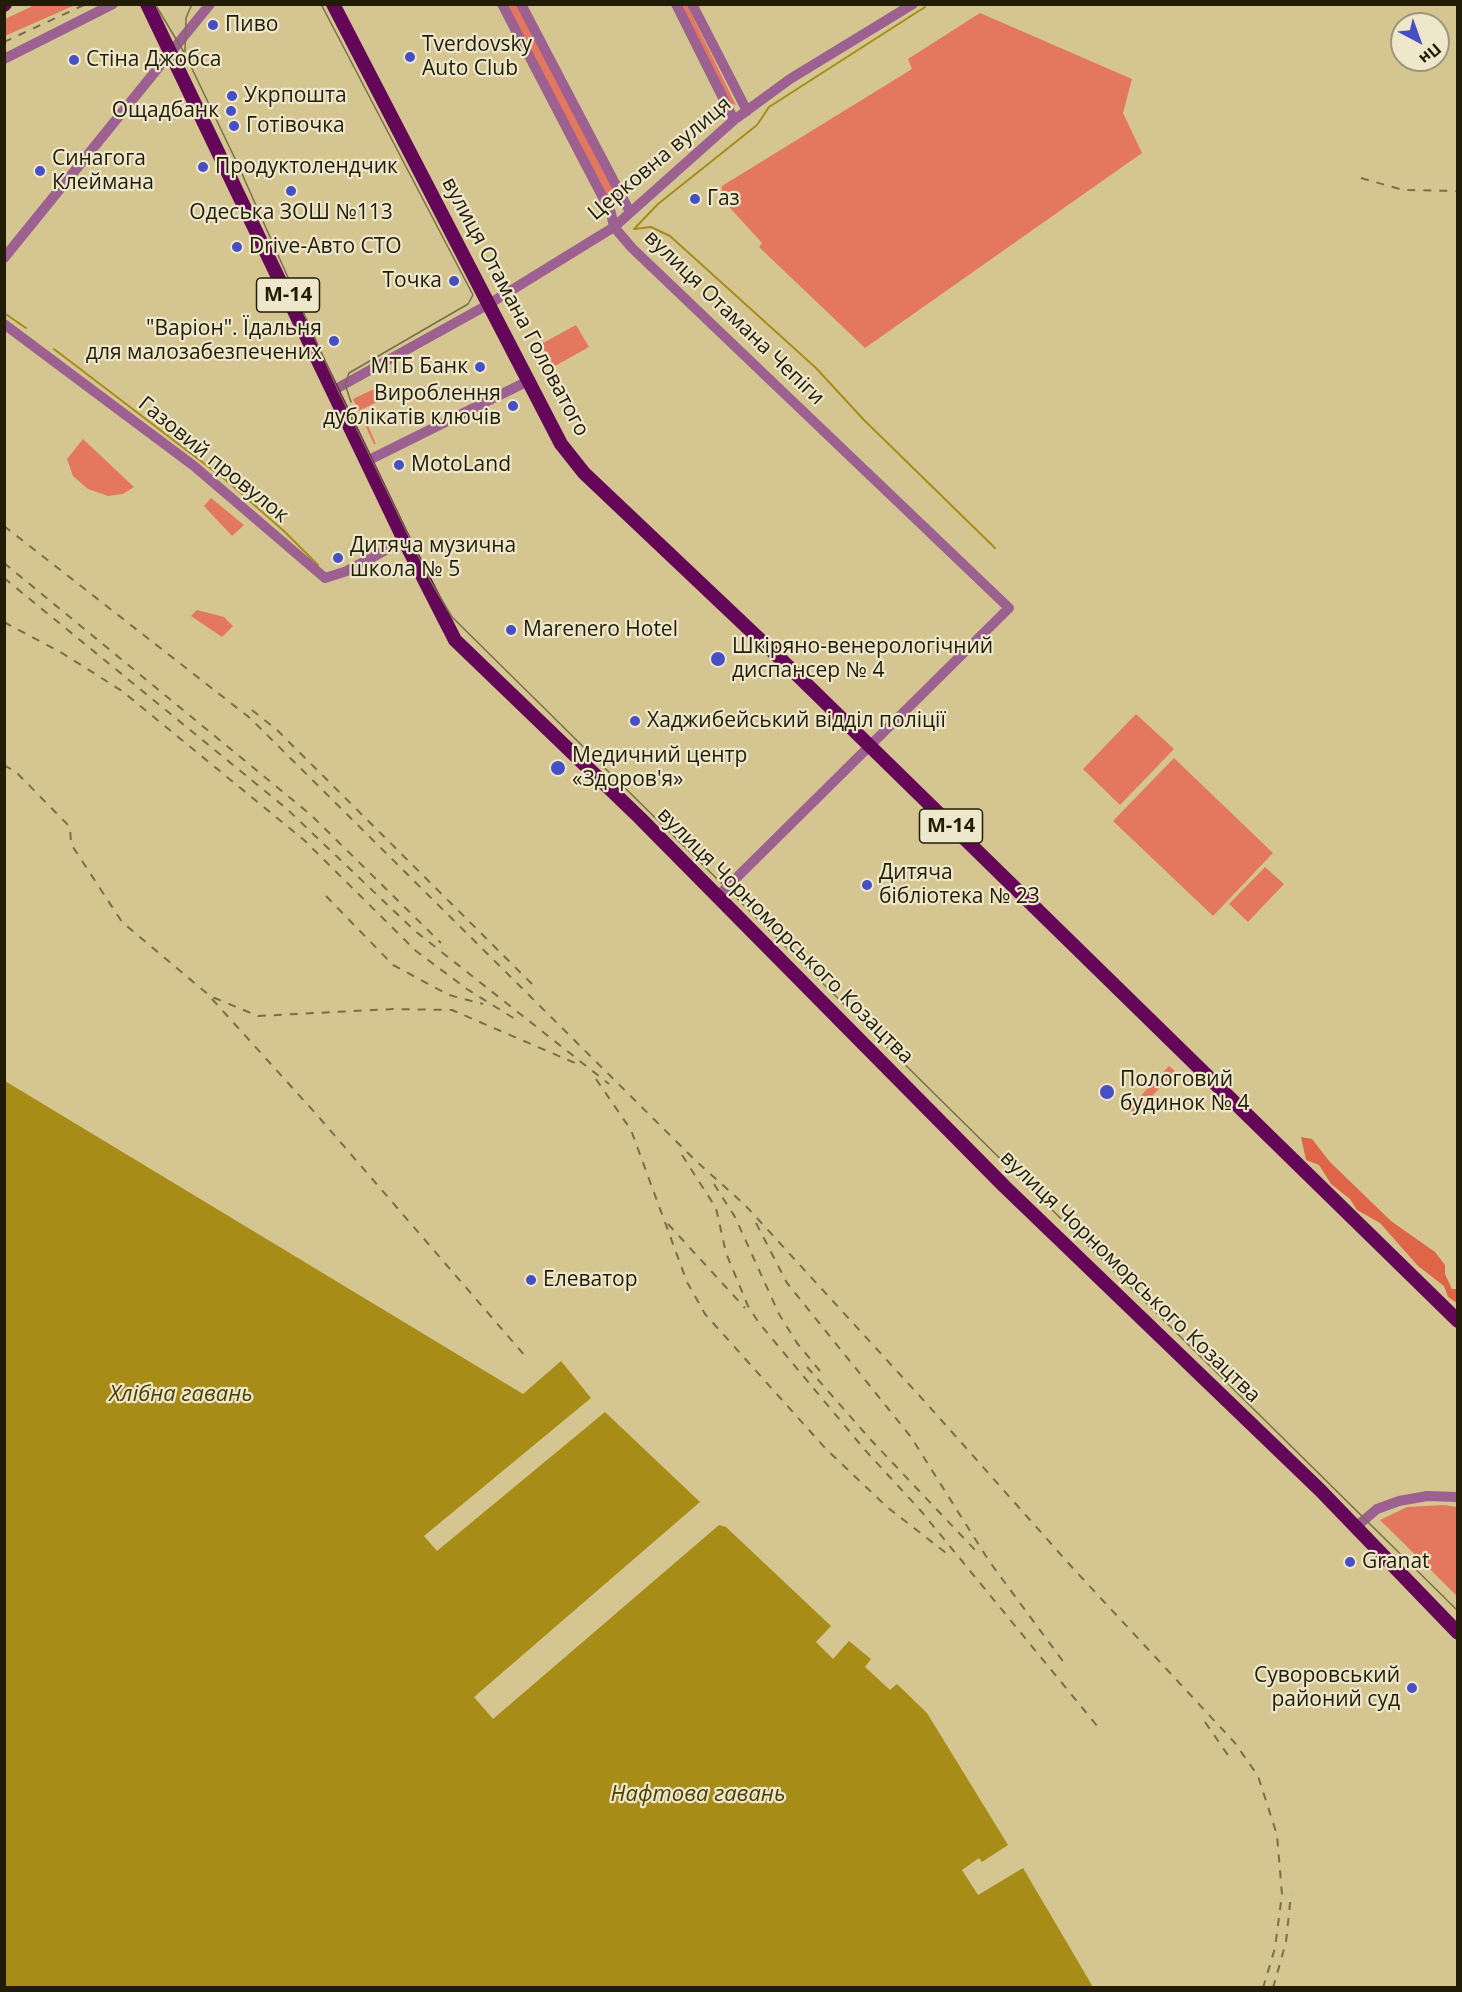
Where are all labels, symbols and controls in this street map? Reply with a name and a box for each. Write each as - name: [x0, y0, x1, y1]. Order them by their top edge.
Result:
- place label: Пиво: [225, 12, 278, 38]
- north arrow: [1390, 12, 1450, 72]
- marker: Пиво: [206, 18, 220, 32]
- place label: Tverdovsky Auto Club: [422, 32, 532, 82]
- text: Пн: [1415, 38, 1446, 70]
- place label: Стіна Джобса: [86, 47, 221, 73]
- marker: Tverdovsky Auto Club: [403, 50, 417, 64]
- marker: Стіна Джобса: [67, 53, 81, 67]
- place label: Укрпошта: [244, 83, 347, 109]
- marker: Укрпошта: [225, 89, 239, 103]
- street label: Церковна вулиця: [583, 92, 737, 226]
- place label: Ощадбанк: [112, 98, 219, 124]
- marker: Ощадбанк: [224, 104, 238, 118]
- place label: Готівочка: [246, 113, 345, 139]
- marker: Готівочка: [227, 119, 241, 133]
- place label: Синагога Клеймана: [52, 146, 154, 196]
- place label: Продуктолендчик: [215, 154, 398, 180]
- marker: Продуктолендчик: [196, 160, 210, 174]
- marker: Синагога Клеймана: [33, 164, 47, 178]
- street label: вулиця Отамана Головатого: [436, 173, 594, 441]
- marker: Одеська ЗОШ №113: [284, 184, 298, 198]
- place label: Газ: [707, 186, 740, 212]
- marker: Газ: [688, 192, 702, 206]
- place label: Одеська ЗОШ №113: [189, 200, 393, 226]
- street label: вулиця Отамана Чепіги: [639, 225, 829, 411]
- place label: Drive-Авто СТО: [249, 234, 402, 260]
- marker: Drive-Авто СТО: [230, 240, 244, 254]
- place label: Точка: [383, 268, 442, 294]
- marker: Точка: [447, 274, 461, 288]
- road number: М-14: [256, 278, 320, 312]
- place label: "Варіон". Їдальня для малозабезпечених: [86, 316, 322, 366]
- marker: "Варіон". Їдальня для малозабезпечених: [327, 334, 341, 348]
- place label: МТБ Банк: [371, 354, 468, 380]
- marker: МТБ Банк: [473, 360, 487, 374]
- place label: Вироблення дублікатів ключів: [323, 381, 501, 431]
- street label: Газовий провулок: [133, 392, 293, 528]
- marker: Вироблення дублікатів ключів: [506, 399, 520, 413]
- place label: MotoLand: [411, 452, 511, 478]
- marker: MotoLand: [392, 458, 406, 472]
- place label: Дитяча музична школа № 5: [350, 533, 516, 583]
- marker: Дитяча музична школа № 5: [331, 551, 345, 565]
- place label: Marenero Hotel: [523, 617, 678, 643]
- marker: Marenero Hotel: [504, 623, 518, 637]
- place label: Шкіряно-венерологічний диспансер № 4: [732, 634, 993, 684]
- marker: Шкіряно-венерологічний диспансер № 4: [709, 650, 727, 668]
- place label: Хаджибейський відділ поліції: [647, 708, 946, 734]
- marker: Хаджибейський відділ поліції: [628, 714, 642, 728]
- place label: Медичний центр «Здоров'я»: [572, 743, 747, 793]
- marker: Медичний центр «Здоров'я»: [549, 759, 567, 777]
- street label: вулиця Чорноморського Козацтва: [652, 803, 918, 1069]
- road number: М-14: [920, 809, 982, 843]
- place label: Дитяча бібліотека № 23: [879, 860, 1040, 910]
- marker: Дитяча бібліотека № 23: [860, 878, 874, 892]
- place label: Пологовий будинок № 4: [1120, 1067, 1250, 1117]
- marker: Пологовий будинок № 4: [1098, 1083, 1116, 1101]
- street label: вулиця Чорноморського Козацтва: [995, 1146, 1265, 1408]
- place label: Елеватор: [543, 1267, 638, 1293]
- marker: Елеватор: [524, 1273, 538, 1287]
- water label: Хлібна гавань: [109, 1382, 253, 1408]
- place label: Granat: [1362, 1549, 1430, 1575]
- marker: Granat: [1343, 1555, 1357, 1569]
- place label: Суворовський районий суд: [1254, 1663, 1400, 1713]
- marker: Суворовський районий суд: [1405, 1681, 1419, 1695]
- water label: Нафтова гавань: [611, 1782, 785, 1808]

